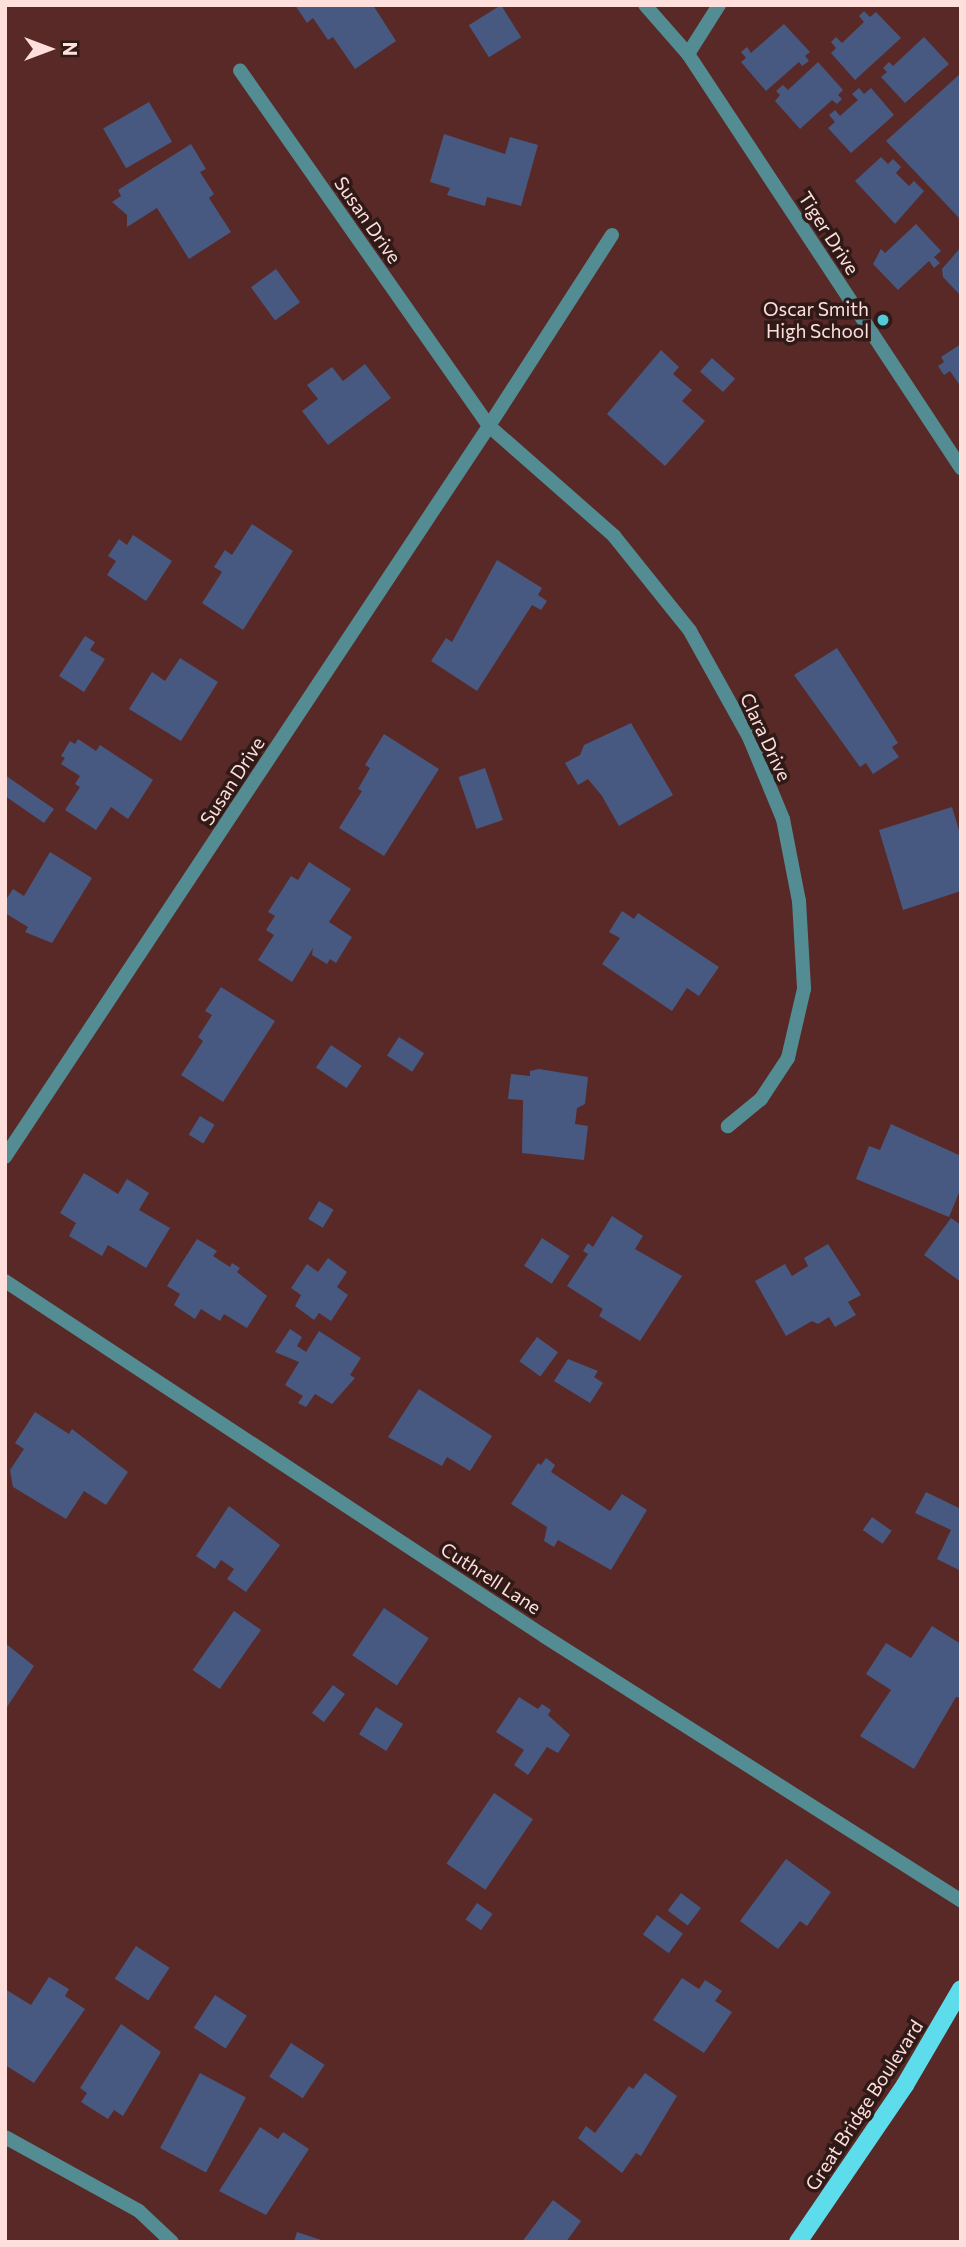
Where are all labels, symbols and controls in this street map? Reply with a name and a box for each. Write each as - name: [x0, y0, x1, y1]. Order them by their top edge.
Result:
- north arrow: [14, 14, 84, 84]
- text: N: [59, 42, 82, 56]
- street label: Susan Drive: [330, 172, 406, 268]
- street label: Tiger Drive: [794, 187, 864, 279]
- place label: Oscar Smith High School: [763, 298, 869, 342]
- marker: Oscar Smith High School: [875, 312, 891, 328]
- street label: Clara Drive: [736, 689, 796, 785]
- street label: Susan Drive: [195, 733, 269, 829]
- street label: Cuthrell Lane: [437, 1537, 545, 1619]
- street label: Great Bridge Boulevard: [800, 2016, 928, 2194]

